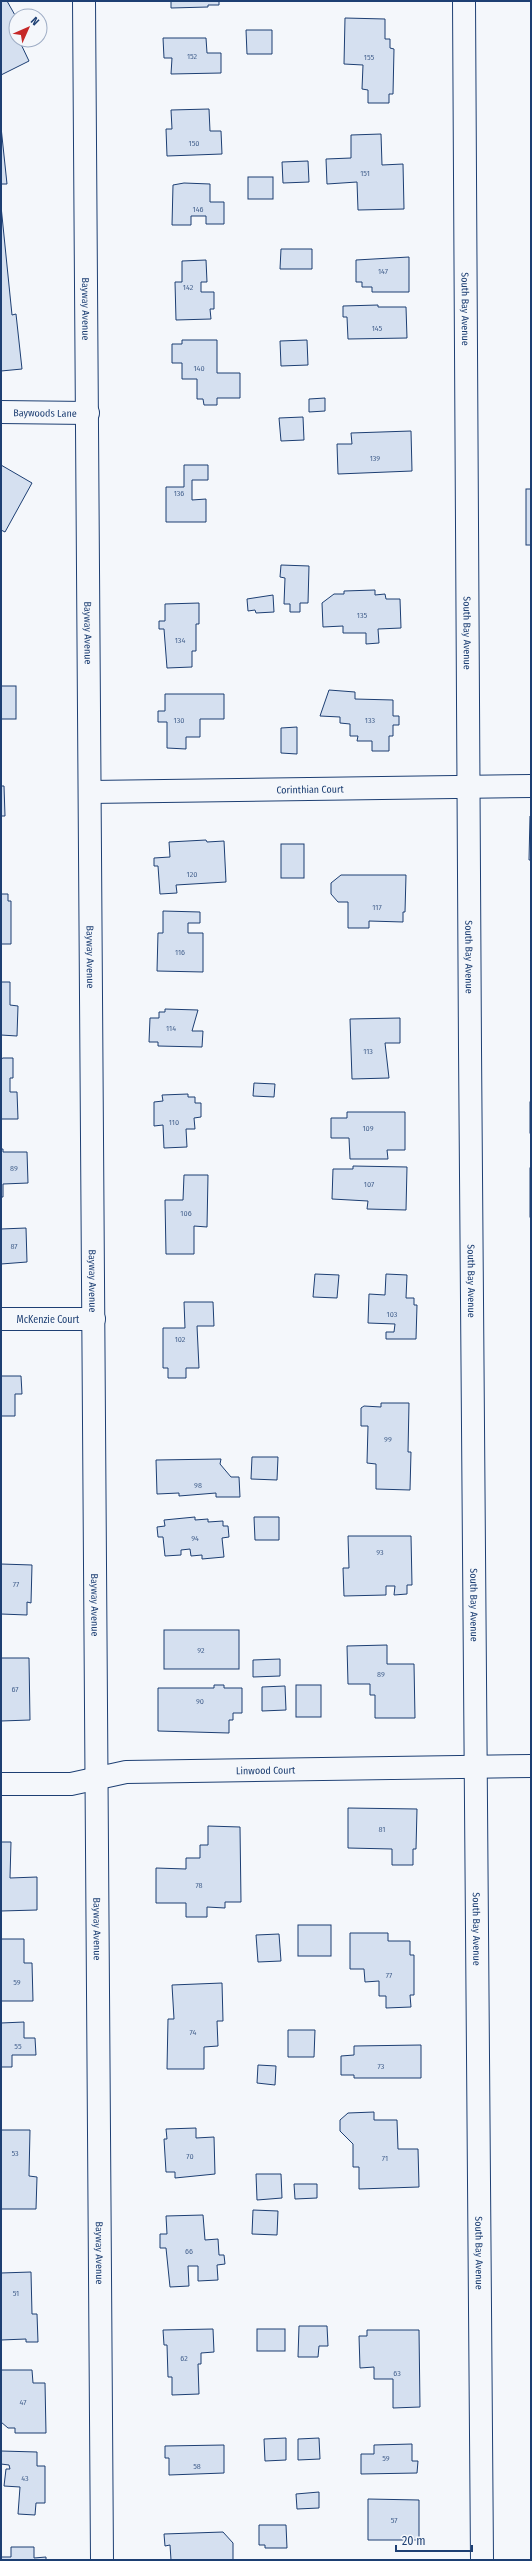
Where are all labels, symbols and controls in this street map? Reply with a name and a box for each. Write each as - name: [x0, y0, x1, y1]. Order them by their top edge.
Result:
- north arrow: [8, 8, 48, 48]
- text: N: [28, 14, 42, 28]
- house number: 152: [187, 52, 198, 61]
- house number: 155: [364, 53, 375, 62]
- house number: 150: [189, 139, 199, 148]
- house number: 151: [360, 169, 370, 178]
- house number: 146: [193, 205, 204, 214]
- house number: 147: [378, 267, 389, 276]
- street label: South Bay Avenue: [459, 272, 471, 346]
- street label: Bayway Avenue: [79, 278, 91, 340]
- house number: 142: [183, 283, 194, 292]
- house number: 145: [372, 324, 383, 333]
- house number: 140: [193, 364, 205, 373]
- street label: Baywoods Lane: [13, 407, 77, 420]
- house number: 139: [370, 454, 380, 463]
- house number: 136: [174, 489, 184, 498]
- street label: South Bay Avenue: [460, 596, 473, 670]
- street label: Bayway Avenue: [81, 602, 94, 664]
- house number: 135: [357, 611, 368, 620]
- house number: 134: [175, 636, 185, 645]
- house number: 130: [174, 716, 184, 725]
- house number: 133: [365, 716, 376, 725]
- street label: Corinthian Court: [276, 784, 344, 796]
- house number: 120: [187, 870, 197, 879]
- house number: 117: [372, 903, 382, 912]
- street label: South Bay Avenue: [462, 920, 475, 994]
- street label: Bayway Avenue: [84, 926, 96, 988]
- house number: 116: [175, 948, 185, 957]
- house number: 114: [166, 1024, 176, 1033]
- house number: 113: [363, 1047, 373, 1056]
- house number: 110: [169, 1118, 179, 1127]
- house number: 109: [362, 1124, 374, 1133]
- house number: 89: [10, 1164, 18, 1173]
- house number: 107: [364, 1180, 375, 1189]
- house number: 106: [180, 1209, 192, 1218]
- house number: 87: [10, 1242, 18, 1251]
- street label: South Bay Avenue: [465, 1244, 477, 1318]
- street label: Bayway Avenue: [86, 1250, 98, 1312]
- house number: 103: [387, 1310, 398, 1319]
- street label: McKenzie Court: [17, 1314, 80, 1326]
- house number: 102: [175, 1335, 186, 1344]
- house number: 99: [384, 1435, 392, 1444]
- house number: 98: [194, 1481, 202, 1490]
- house number: 94: [191, 1534, 199, 1543]
- house number: 93: [376, 1548, 384, 1557]
- street label: South Bay Avenue: [467, 1568, 480, 1642]
- street label: Bayway Avenue: [88, 1574, 101, 1636]
- house number: 77: [13, 1580, 20, 1589]
- house number: 92: [197, 1646, 205, 1655]
- house number: 89: [377, 1670, 385, 1679]
- house number: 67: [11, 1685, 19, 1694]
- house number: 90: [196, 1697, 204, 1706]
- street label: Linwood Court: [236, 1764, 296, 1777]
- house number: 81: [379, 1825, 385, 1834]
- house number: 78: [195, 1881, 203, 1890]
- street label: South Bay Avenue: [470, 1892, 482, 1966]
- street label: Bayway Avenue: [90, 1898, 103, 1960]
- house number: 77: [386, 1971, 393, 1980]
- house number: 59: [13, 1978, 21, 1987]
- house number: 74: [190, 2028, 197, 2037]
- house number: 55: [14, 2042, 22, 2051]
- house number: 73: [378, 2062, 385, 2071]
- house number: 53: [11, 2149, 19, 2158]
- house number: 70: [186, 2152, 194, 2161]
- house number: 71: [382, 2154, 388, 2163]
- street label: South Bay Avenue: [472, 2216, 485, 2290]
- street label: Bayway Avenue: [93, 2222, 105, 2284]
- house number: 66: [185, 2247, 193, 2256]
- house number: 51: [13, 2289, 19, 2298]
- house number: 62: [180, 2354, 188, 2363]
- house number: 63: [393, 2369, 401, 2378]
- house number: 47: [20, 2398, 27, 2407]
- house number: 59: [382, 2454, 390, 2463]
- house number: 58: [193, 2462, 201, 2471]
- house number: 43: [21, 2474, 29, 2483]
- house number: 57: [391, 2516, 398, 2525]
- scale bar: [396, 2527, 472, 2553]
- text: 20 m: [402, 2534, 426, 2548]

